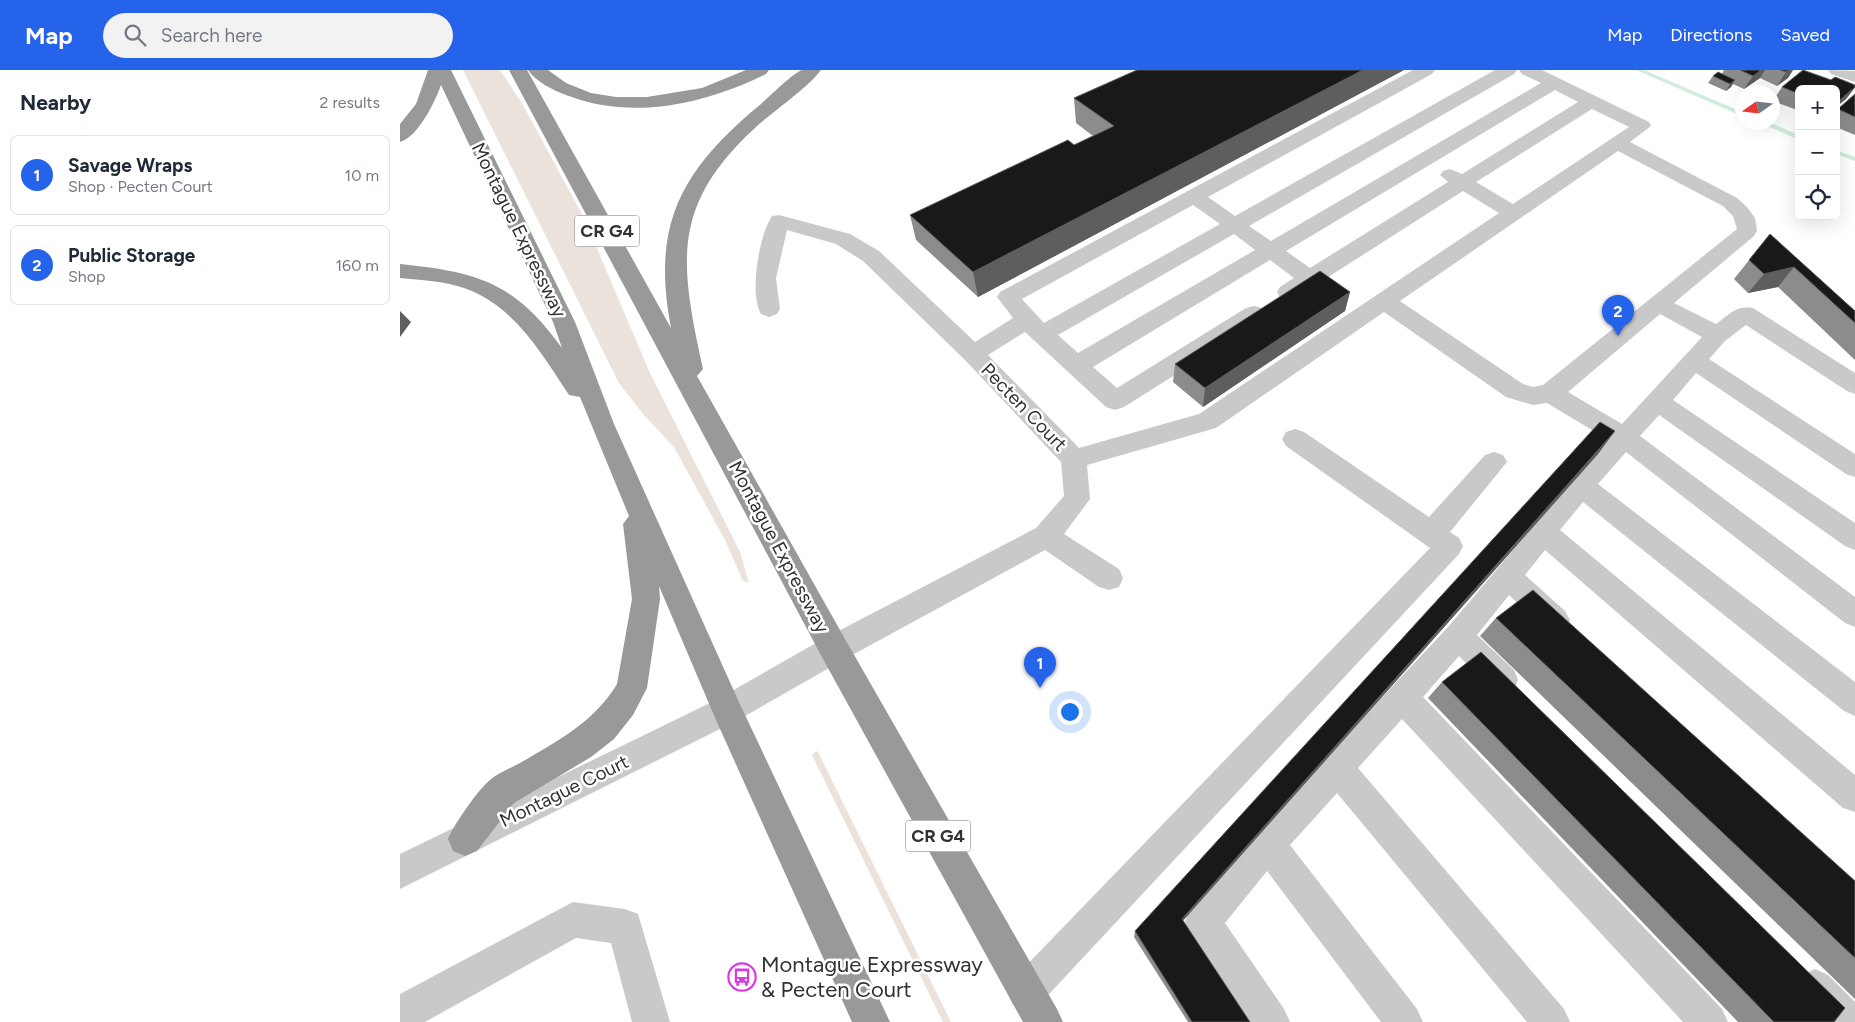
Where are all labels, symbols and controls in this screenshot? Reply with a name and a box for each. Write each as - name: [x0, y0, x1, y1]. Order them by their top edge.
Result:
- search box: [103, 13, 453, 58]
- text: Map: [25, 21, 73, 50]
- icon: search: [121, 21, 149, 49]
- text: Search here: [161, 24, 262, 47]
- text: Map: [1607, 24, 1642, 46]
- text: Directions: [1670, 24, 1752, 46]
- text: Saved: [1780, 24, 1830, 46]
- north arrow: [1735, 85, 1780, 130]
- map controls: [1795, 85, 1840, 220]
- button: +: [1795, 85, 1840, 130]
- text: Nearby: [20, 90, 91, 115]
- text: 2 results: [320, 93, 380, 112]
- button: −: [1795, 130, 1840, 175]
- street label: Montague Expressway: [467, 139, 571, 321]
- text: Savage Wraps: [68, 154, 192, 177]
- text: 1: [34, 166, 40, 185]
- text: 10 m: [345, 166, 379, 185]
- button: locate: [1795, 175, 1840, 220]
- text: Shop · Pecten Court: [68, 177, 213, 196]
- road number: CR G4: [574, 216, 640, 247]
- text: Public Storage: [68, 244, 195, 267]
- text: 2: [32, 256, 42, 275]
- text: 160 m: [336, 256, 379, 275]
- text: Shop: [68, 267, 106, 286]
- pin: 2: [1602, 295, 1634, 336]
- street label: Pecten Court: [976, 358, 1072, 456]
- street label: Montague Expressway: [724, 457, 834, 637]
- pin: 1: [1024, 647, 1056, 688]
- your location: [1057, 699, 1083, 725]
- street label: Montague Court: [496, 750, 632, 832]
- road number: CR G4: [906, 820, 970, 851]
- place label: Montague Expressway & Pecten Court: [761, 951, 983, 1003]
- bus stop icon: Montague Expressway & Pecten Court: [727, 962, 757, 992]

